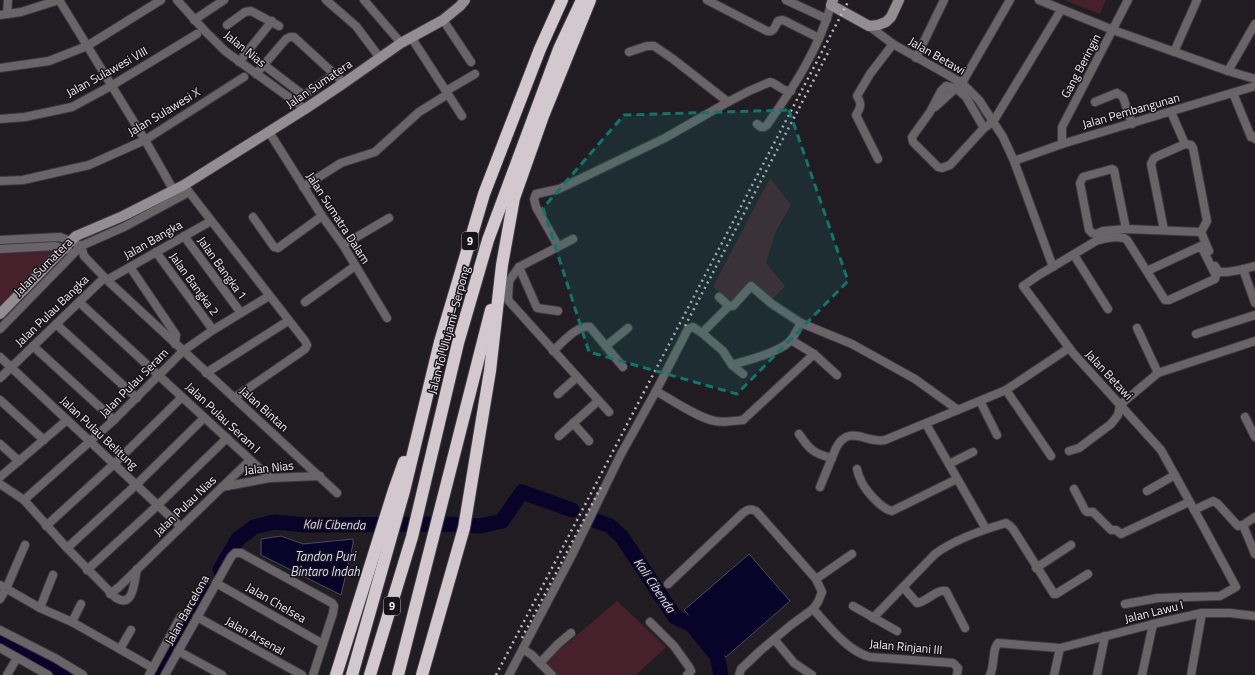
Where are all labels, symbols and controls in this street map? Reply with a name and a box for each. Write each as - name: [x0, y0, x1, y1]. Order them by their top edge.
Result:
- street label: Jalan Nias: [220, 26, 271, 72]
- street label: Gang Beringin: [1056, 30, 1106, 101]
- street label: Jalan Betawi: [905, 32, 969, 79]
- street label: Jalan Sulawesi VIII: [62, 41, 151, 102]
- street label: Jalan Sumatera: [282, 54, 356, 113]
- street label: Jalan Sulawesi X: [124, 82, 204, 141]
- street label: Jalan Pembangunan: [1080, 88, 1182, 134]
- street label: Jalan Sumatra Dalam: [302, 168, 375, 267]
- street label: Jalan Bangka: [120, 215, 186, 264]
- street label: Jalan Bangka 1: [193, 232, 252, 303]
- road number: 9: [462, 232, 478, 250]
- street label: Jalan Sumatera: [9, 233, 76, 300]
- street label: Jalan Bangka 2: [165, 248, 224, 319]
- street label: Jalan Tol Ulujami–Serpong: [422, 264, 475, 396]
- street label: Jalan Pulau Bangka: [10, 270, 93, 351]
- street label: Jalan Pulau Seram: [95, 344, 173, 422]
- street label: Jalan Betawi: [1081, 345, 1138, 404]
- street label: Jalan Pulau Seram I: [181, 378, 265, 458]
- street label: Jalan Bintan: [236, 381, 293, 436]
- street label: Jalan Pulau Belitung: [56, 391, 143, 474]
- street label: Jalan Nias: [243, 455, 295, 480]
- street label: Jalan Pulau Nias: [149, 470, 221, 541]
- water label: Kali Cibenda: [303, 513, 367, 535]
- water label: Tandon Puri Bintaro Indah: [290, 546, 360, 581]
- water label: Kali Cibenda: [629, 553, 682, 618]
- street label: Jalan Barcelona: [159, 571, 214, 648]
- street label: Jalan Chelsea: [243, 578, 310, 627]
- street label: Jalan Lawu I: [1122, 595, 1185, 628]
- road number: 9: [384, 597, 400, 615]
- street label: Jalan Arsenal: [222, 611, 289, 660]
- street label: Jalan Rinjani III: [869, 634, 943, 659]

